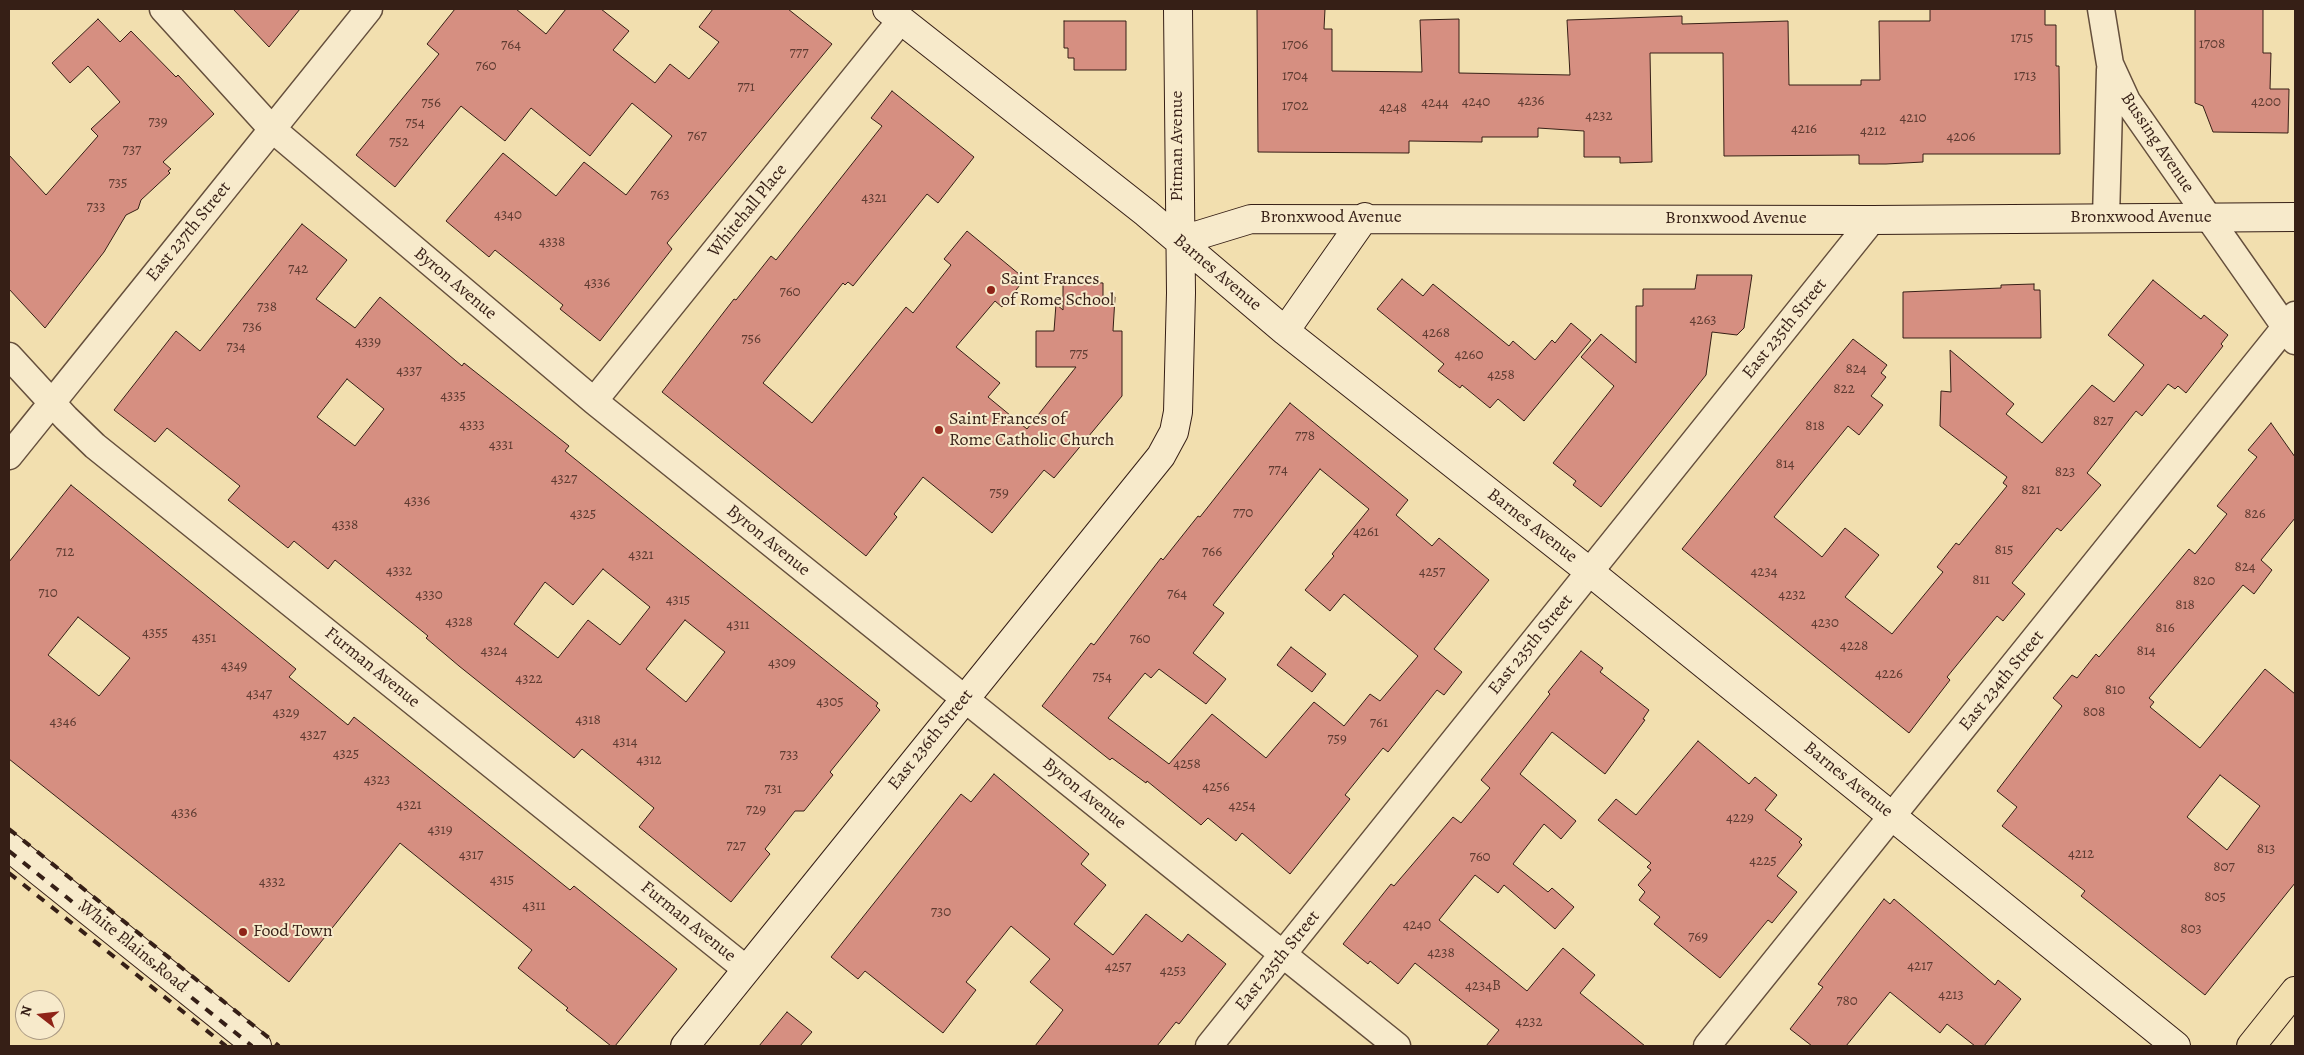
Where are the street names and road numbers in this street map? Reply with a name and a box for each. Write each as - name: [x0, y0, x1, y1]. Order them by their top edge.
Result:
- street label: Bussing Avenue: [2116, 89, 2198, 197]
- street label: Pitman Avenue: [1167, 90, 1189, 202]
- street label: Whitehall Place: [704, 160, 792, 262]
- street label: East 237th Street: [142, 178, 236, 286]
- street label: Bronxwood Avenue: [1260, 207, 1402, 229]
- street label: Bronxwood Avenue: [2070, 207, 2212, 229]
- street label: Bronxwood Avenue: [1665, 208, 1807, 230]
- street label: Barnes Avenue: [1169, 230, 1265, 316]
- street label: Byron Avenue: [409, 243, 501, 325]
- street label: East 235th Street: [1738, 275, 1832, 383]
- street label: Barnes Avenue: [1483, 484, 1581, 568]
- street label: Byron Avenue: [722, 501, 814, 581]
- street label: East 235th Street: [1484, 591, 1578, 699]
- street label: Furman Avenue: [320, 623, 424, 713]
- street label: East 234th Street: [1955, 626, 2049, 736]
- street label: East 236th Street: [884, 685, 978, 795]
- street label: Barnes Avenue: [1799, 738, 1897, 822]
- street label: Byron Avenue: [1038, 754, 1130, 834]
- street label: Furman Avenue: [636, 877, 740, 967]
- street label: White Plains Road: [74, 896, 192, 998]
- street label: East 235th Street: [1231, 907, 1325, 1015]

